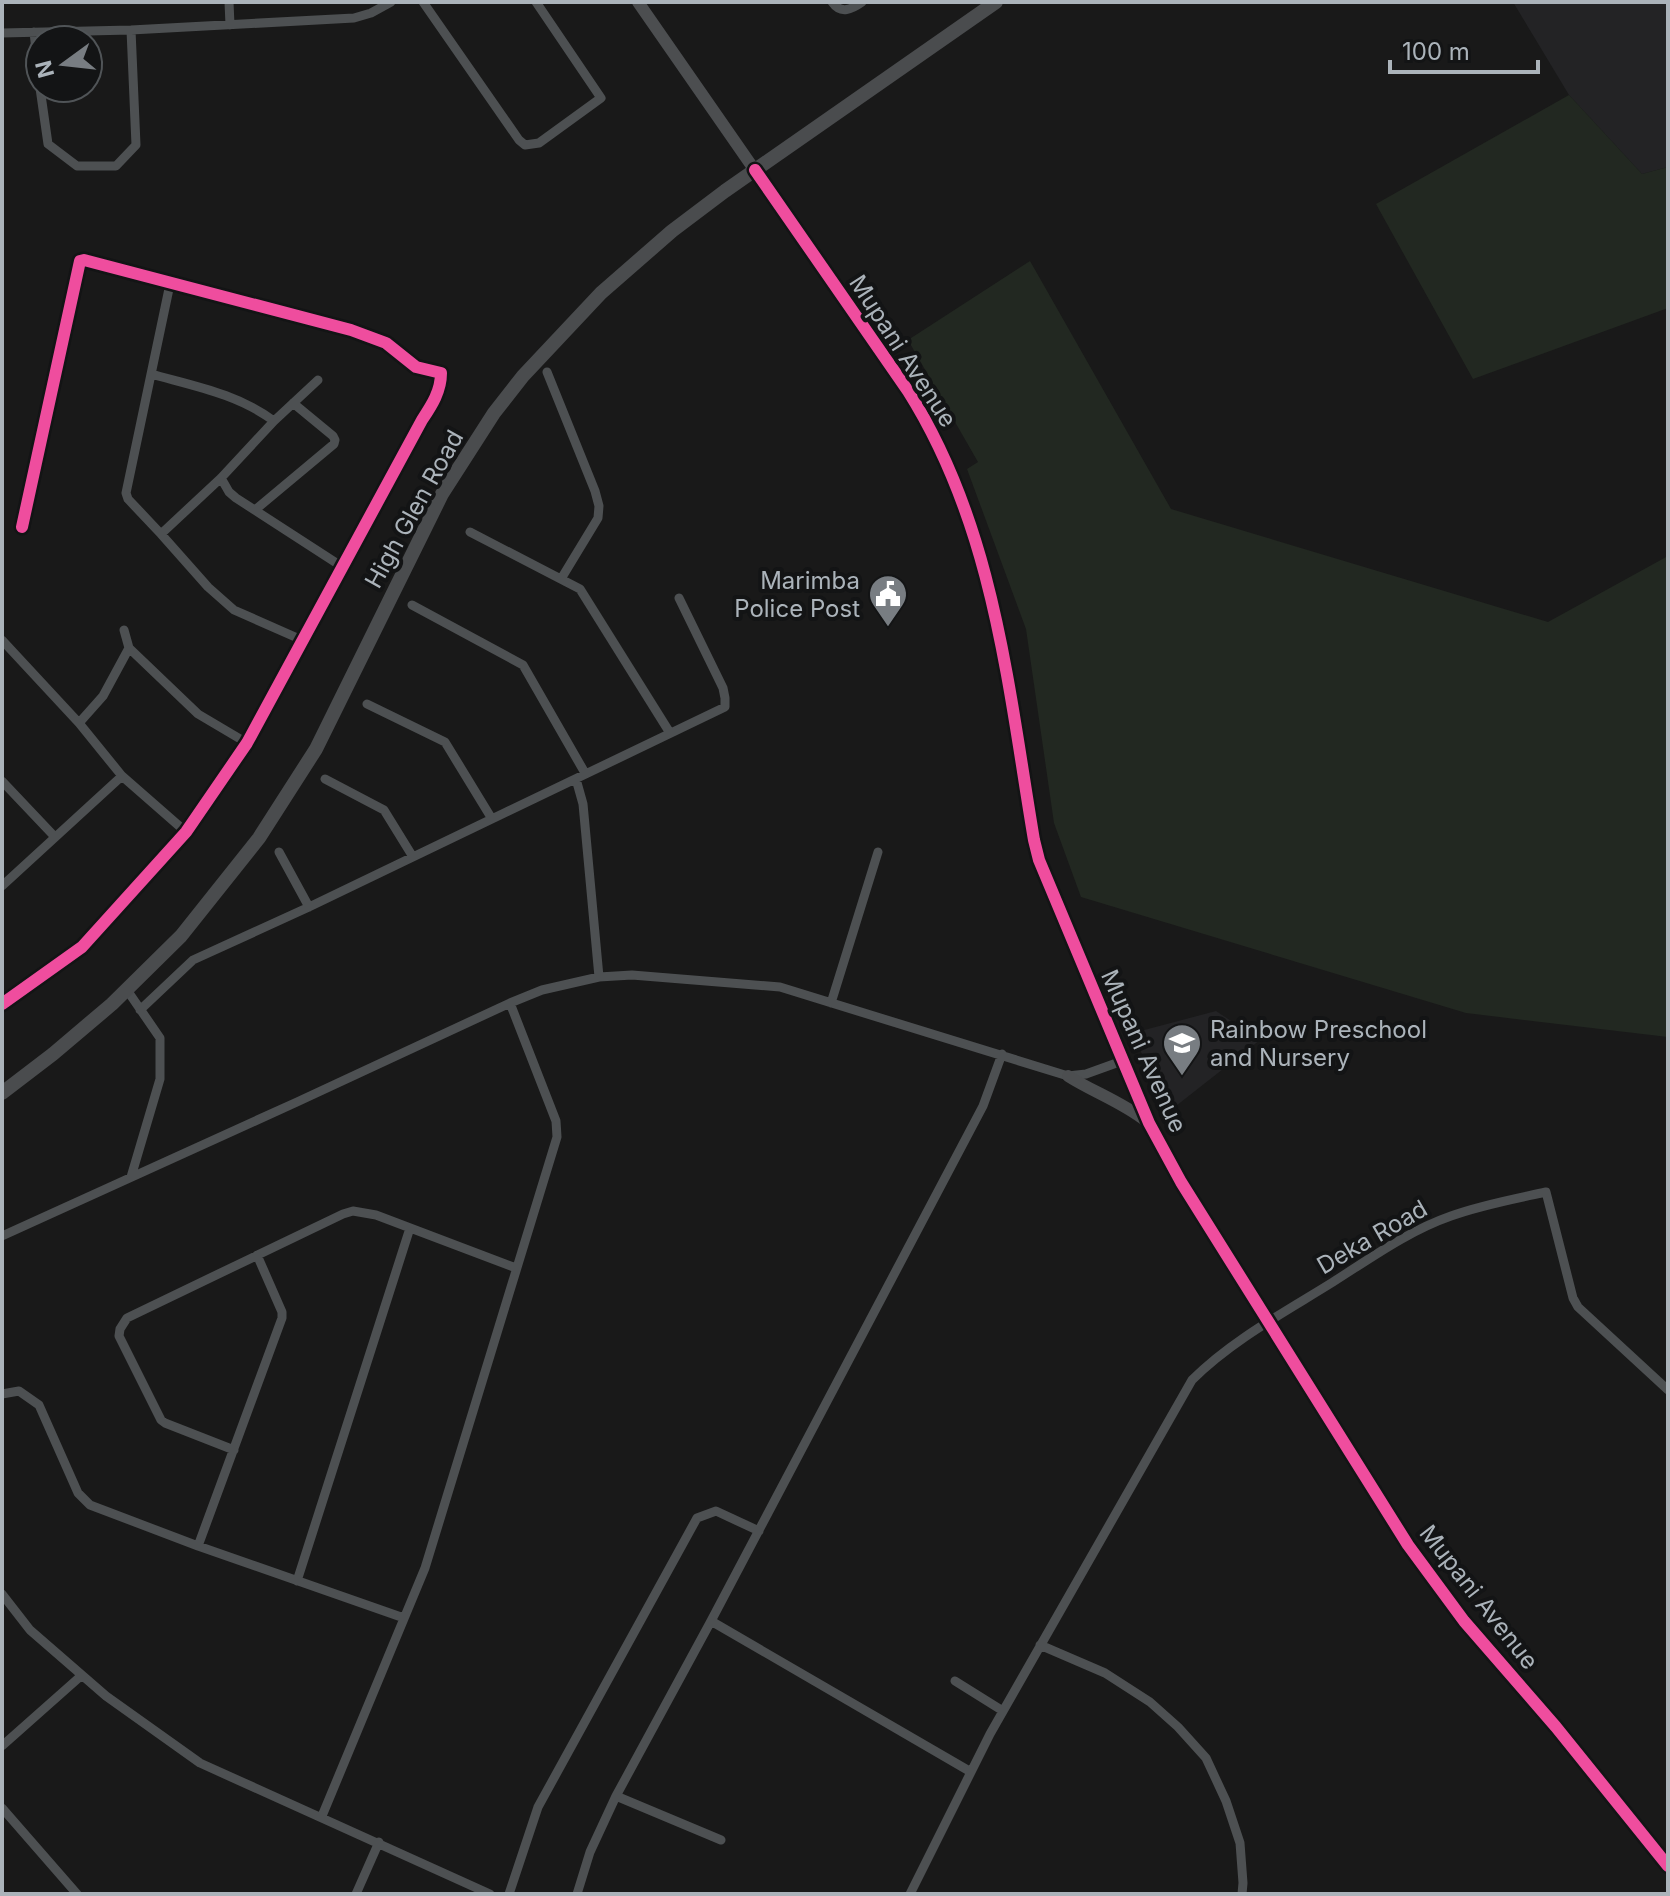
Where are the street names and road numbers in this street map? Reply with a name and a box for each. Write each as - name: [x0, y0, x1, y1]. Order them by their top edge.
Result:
- street label: Mupani Avenue: [843, 270, 963, 432]
- street label: High Glen Road: [359, 425, 469, 593]
- street label: Mupani Avenue: [1095, 965, 1193, 1137]
- street label: Deka Road: [1312, 1194, 1432, 1280]
- street label: Mupani Avenue: [1414, 1519, 1544, 1675]

